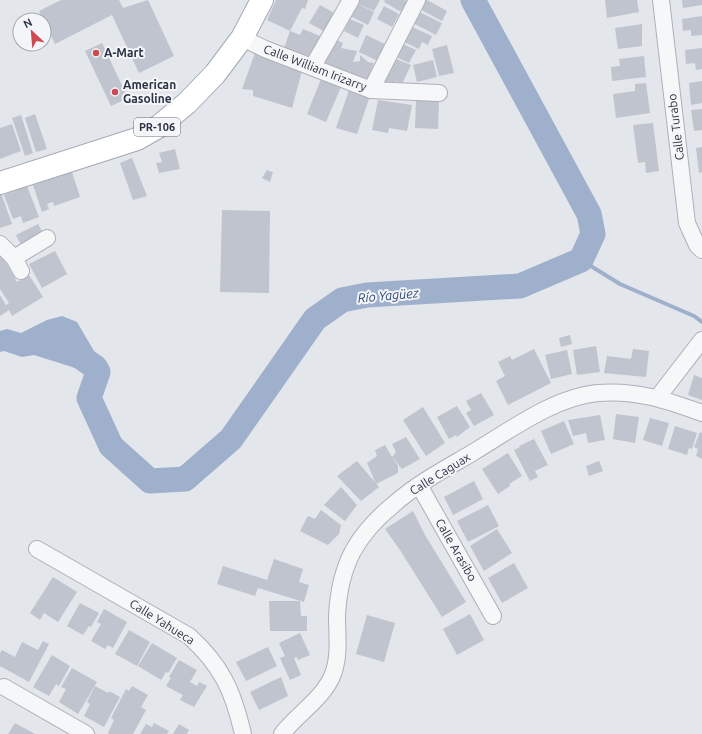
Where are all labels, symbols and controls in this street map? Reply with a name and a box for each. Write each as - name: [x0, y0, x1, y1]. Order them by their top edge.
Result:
- north arrow: [12, 12, 52, 52]
- text: N: [21, 16, 34, 30]
- street label: Calle William Irizarry: [262, 42, 369, 93]
- place label: A-Mart: [104, 46, 144, 59]
- marker: A-Mart: [91, 48, 101, 58]
- place label: American Gasoline: [123, 78, 176, 105]
- marker: American Gasoline: [110, 87, 120, 97]
- street label: Calle Turabo: [665, 93, 686, 161]
- road number: PR-106: [134, 118, 180, 136]
- water label: Río Yagüez: [357, 285, 420, 305]
- street label: Calle Caguax: [407, 450, 472, 497]
- street label: Calle Arasibo: [433, 516, 480, 583]
- street label: Calle Yahueca: [127, 596, 197, 647]

